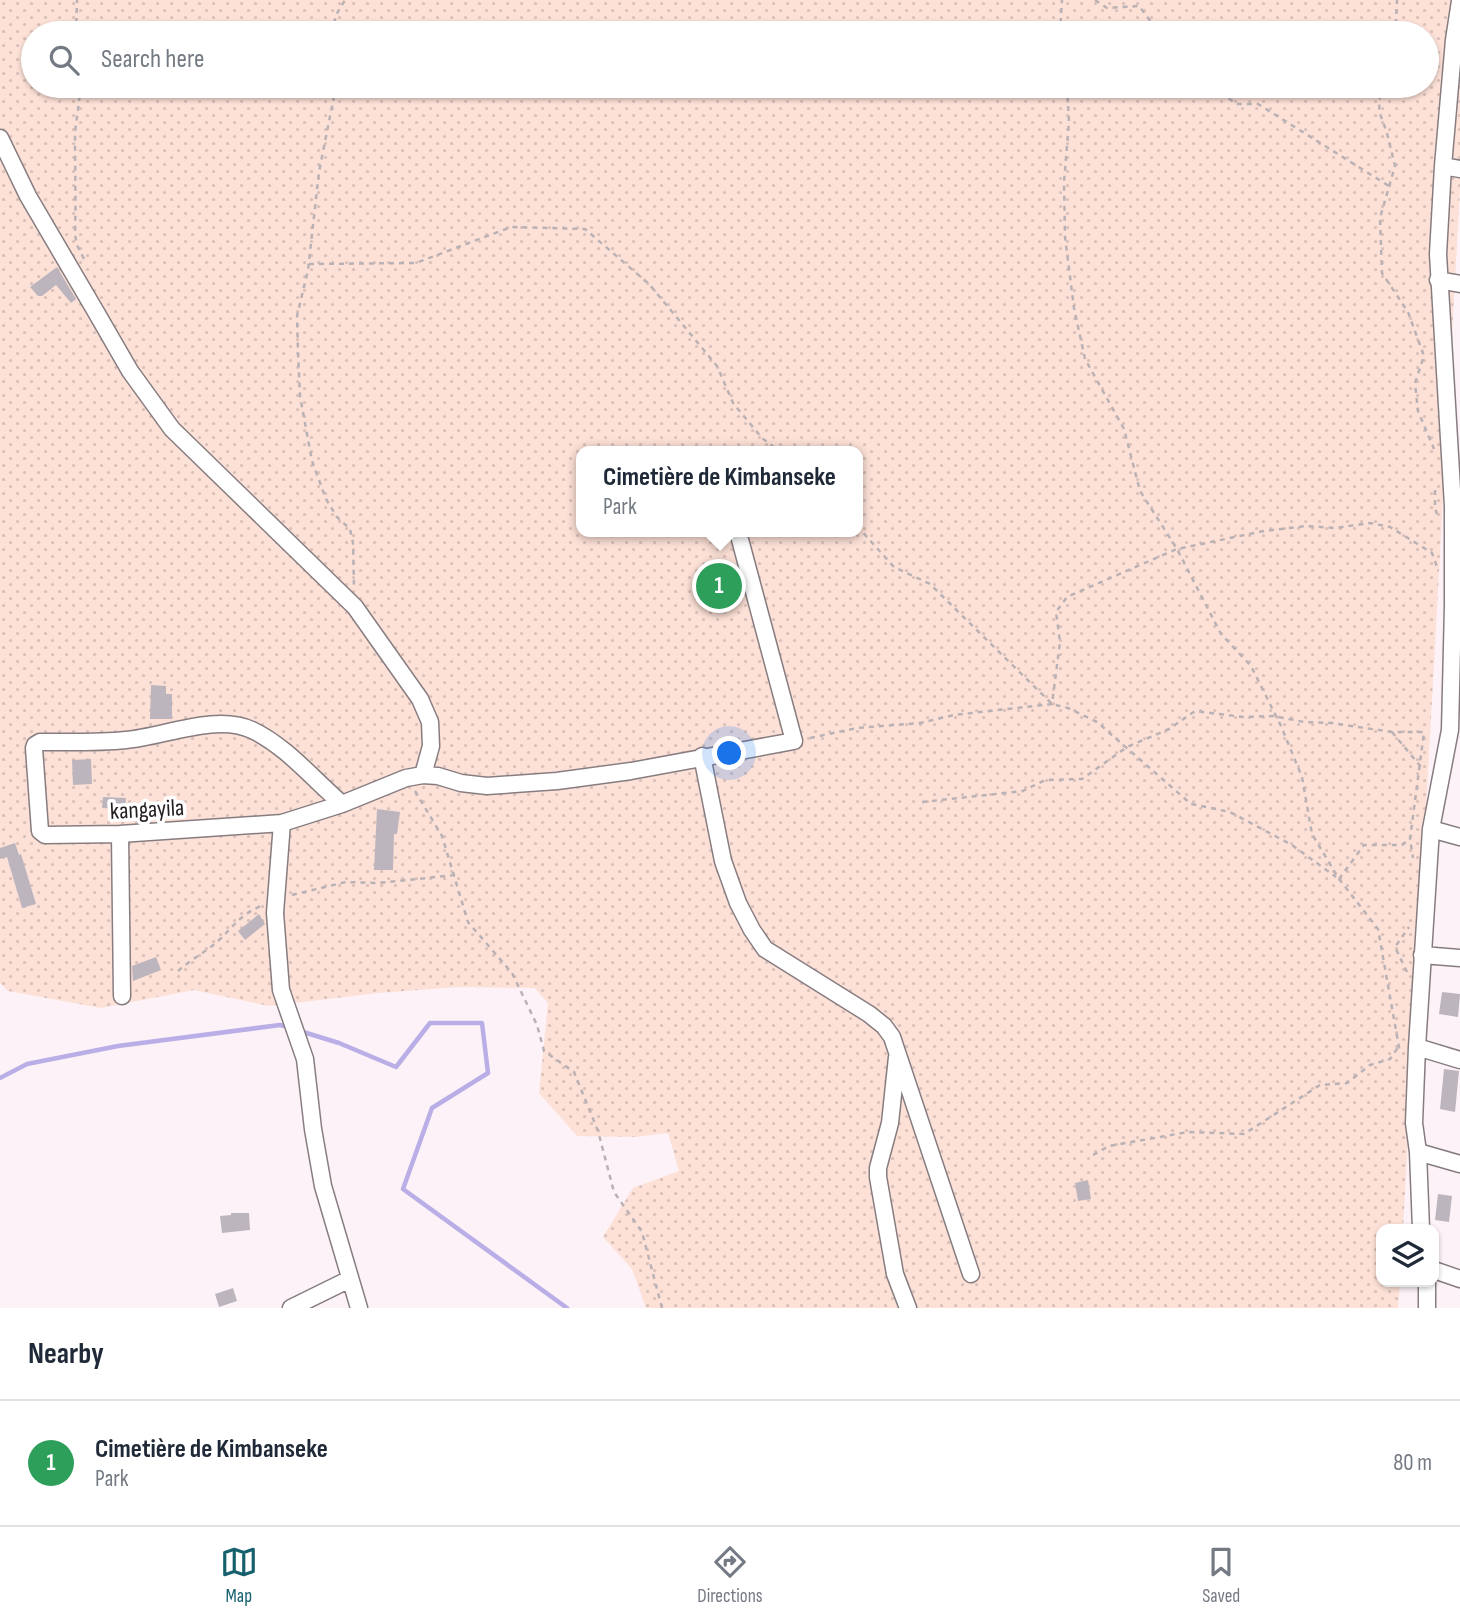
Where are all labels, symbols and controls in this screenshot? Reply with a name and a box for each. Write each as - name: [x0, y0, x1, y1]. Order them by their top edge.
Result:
- search box: [21, 21, 1439, 98]
- icon: search: [45, 41, 83, 79]
- text: Search here: [101, 44, 204, 75]
- popup: [576, 446, 863, 537]
- text: Cimetière de Kimbanseke: [603, 462, 836, 493]
- text: Park: [603, 493, 637, 521]
- pin: 1: [696, 560, 742, 612]
- your location: [712, 736, 746, 770]
- street label: kangayila: [109, 793, 185, 826]
- map controls: [1376, 1224, 1439, 1287]
- button: layers: [1376, 1224, 1439, 1287]
- text: Nearby: [28, 1336, 104, 1372]
- text: Cimetière de Kimbanseke: [95, 1434, 328, 1465]
- text: 1: [46, 1449, 56, 1477]
- text: 80 m: [1393, 1449, 1432, 1477]
- text: Park: [95, 1465, 129, 1493]
- tab: Map: [220, 1543, 258, 1608]
- tab: Directions: [697, 1543, 763, 1608]
- tab: Saved: [1202, 1543, 1240, 1608]

